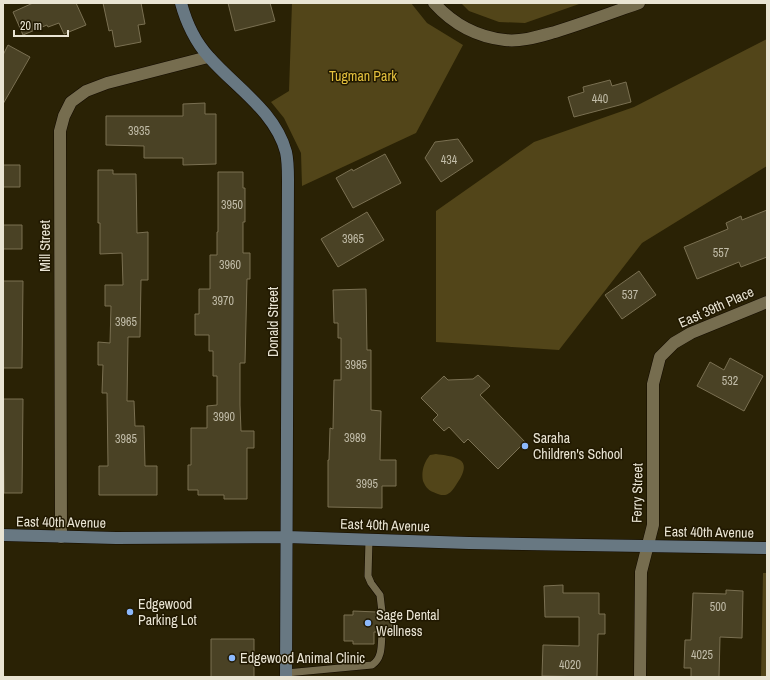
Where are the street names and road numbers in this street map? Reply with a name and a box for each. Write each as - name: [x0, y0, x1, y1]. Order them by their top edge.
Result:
- street label: Mill Street: [36, 220, 54, 272]
- street label: East 39th Place: [676, 282, 756, 332]
- street label: Donald Street: [264, 287, 282, 357]
- street label: Ferry Street: [627, 463, 647, 523]
- street label: East 40th Avenue: [16, 512, 106, 532]
- street label: East 40th Avenue: [340, 514, 430, 536]
- street label: East 40th Avenue: [664, 522, 754, 542]

